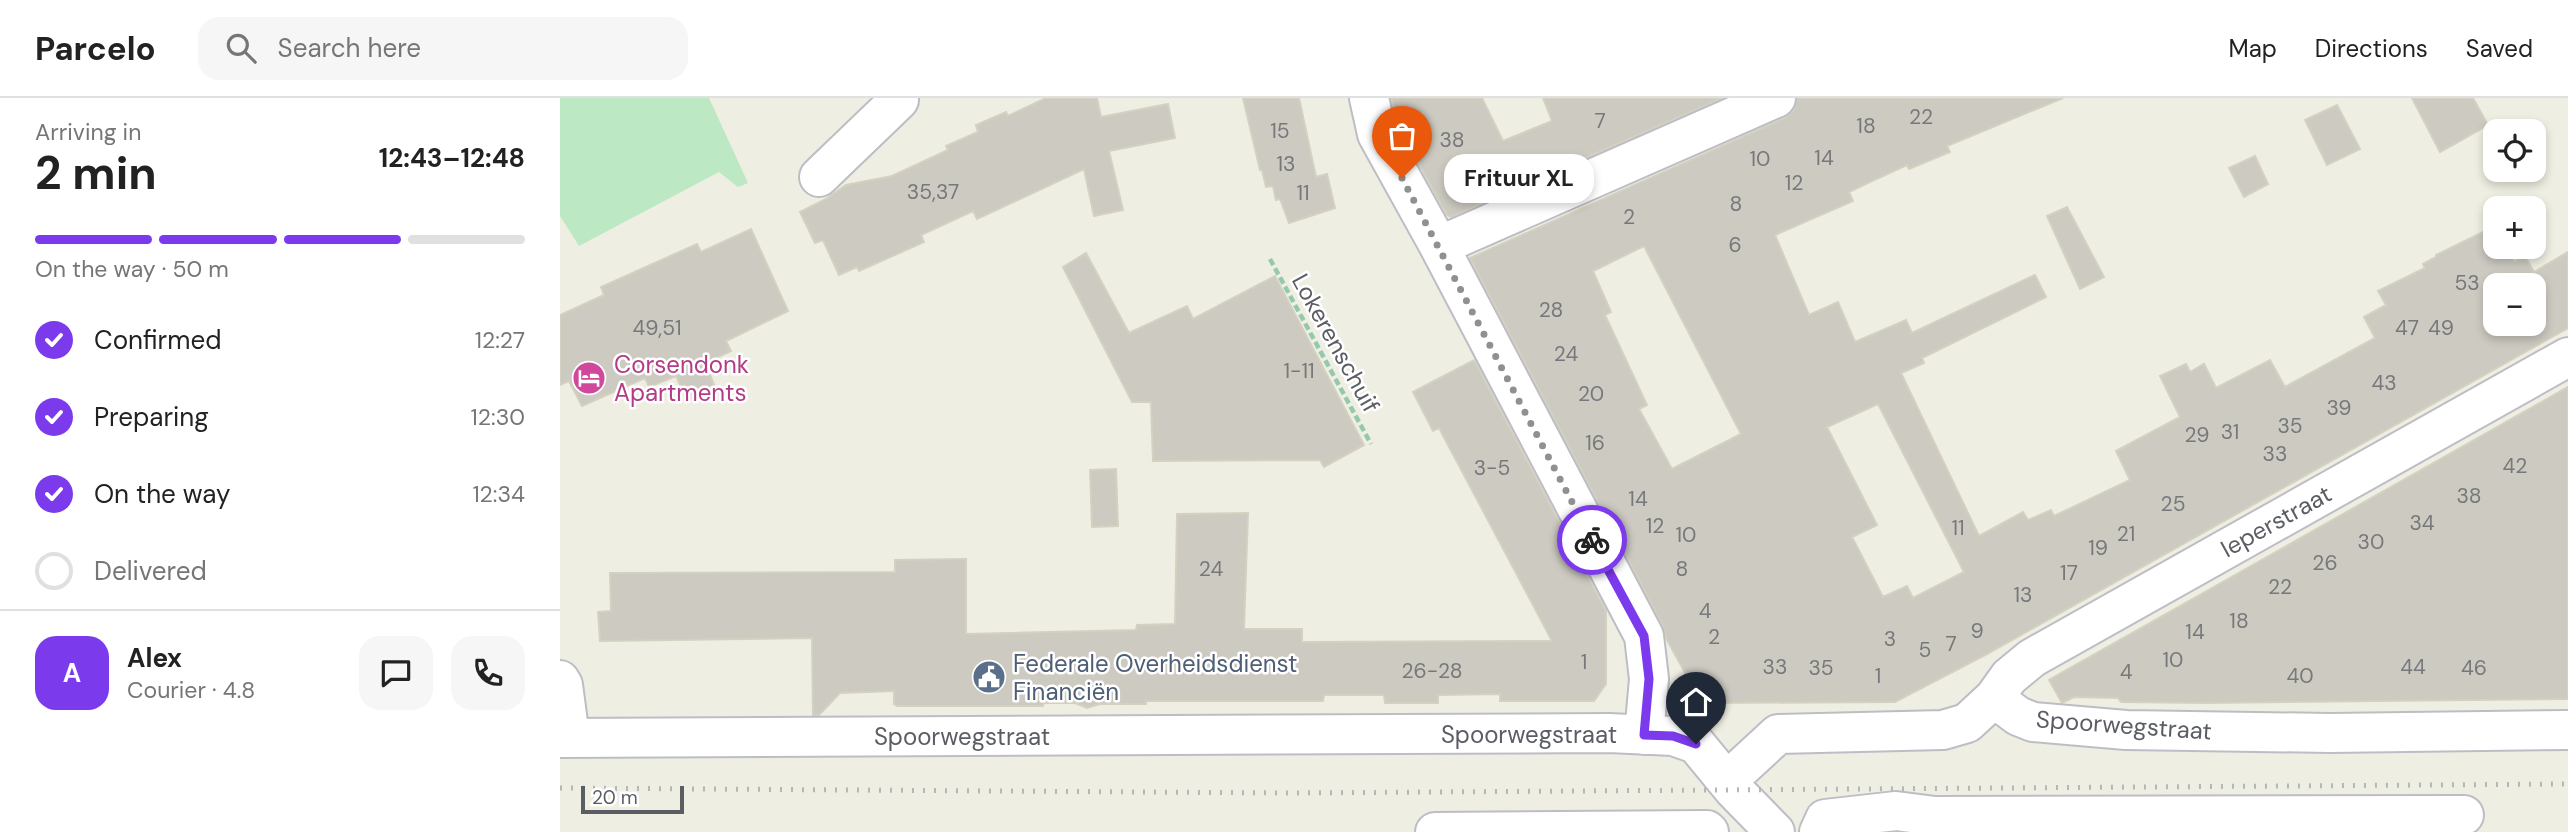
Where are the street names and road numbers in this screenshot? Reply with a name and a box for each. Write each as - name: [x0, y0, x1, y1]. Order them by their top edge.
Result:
- street label: Lokerenschuif: [1285, 268, 1387, 418]
- street label: Ieperstraat: [2215, 478, 2337, 564]
- street label: Spoorwegstraat: [2035, 703, 2213, 747]
- street label: Spoorwegstraat: [1441, 719, 1617, 750]
- street label: Spoorwegstraat: [874, 721, 1050, 752]

